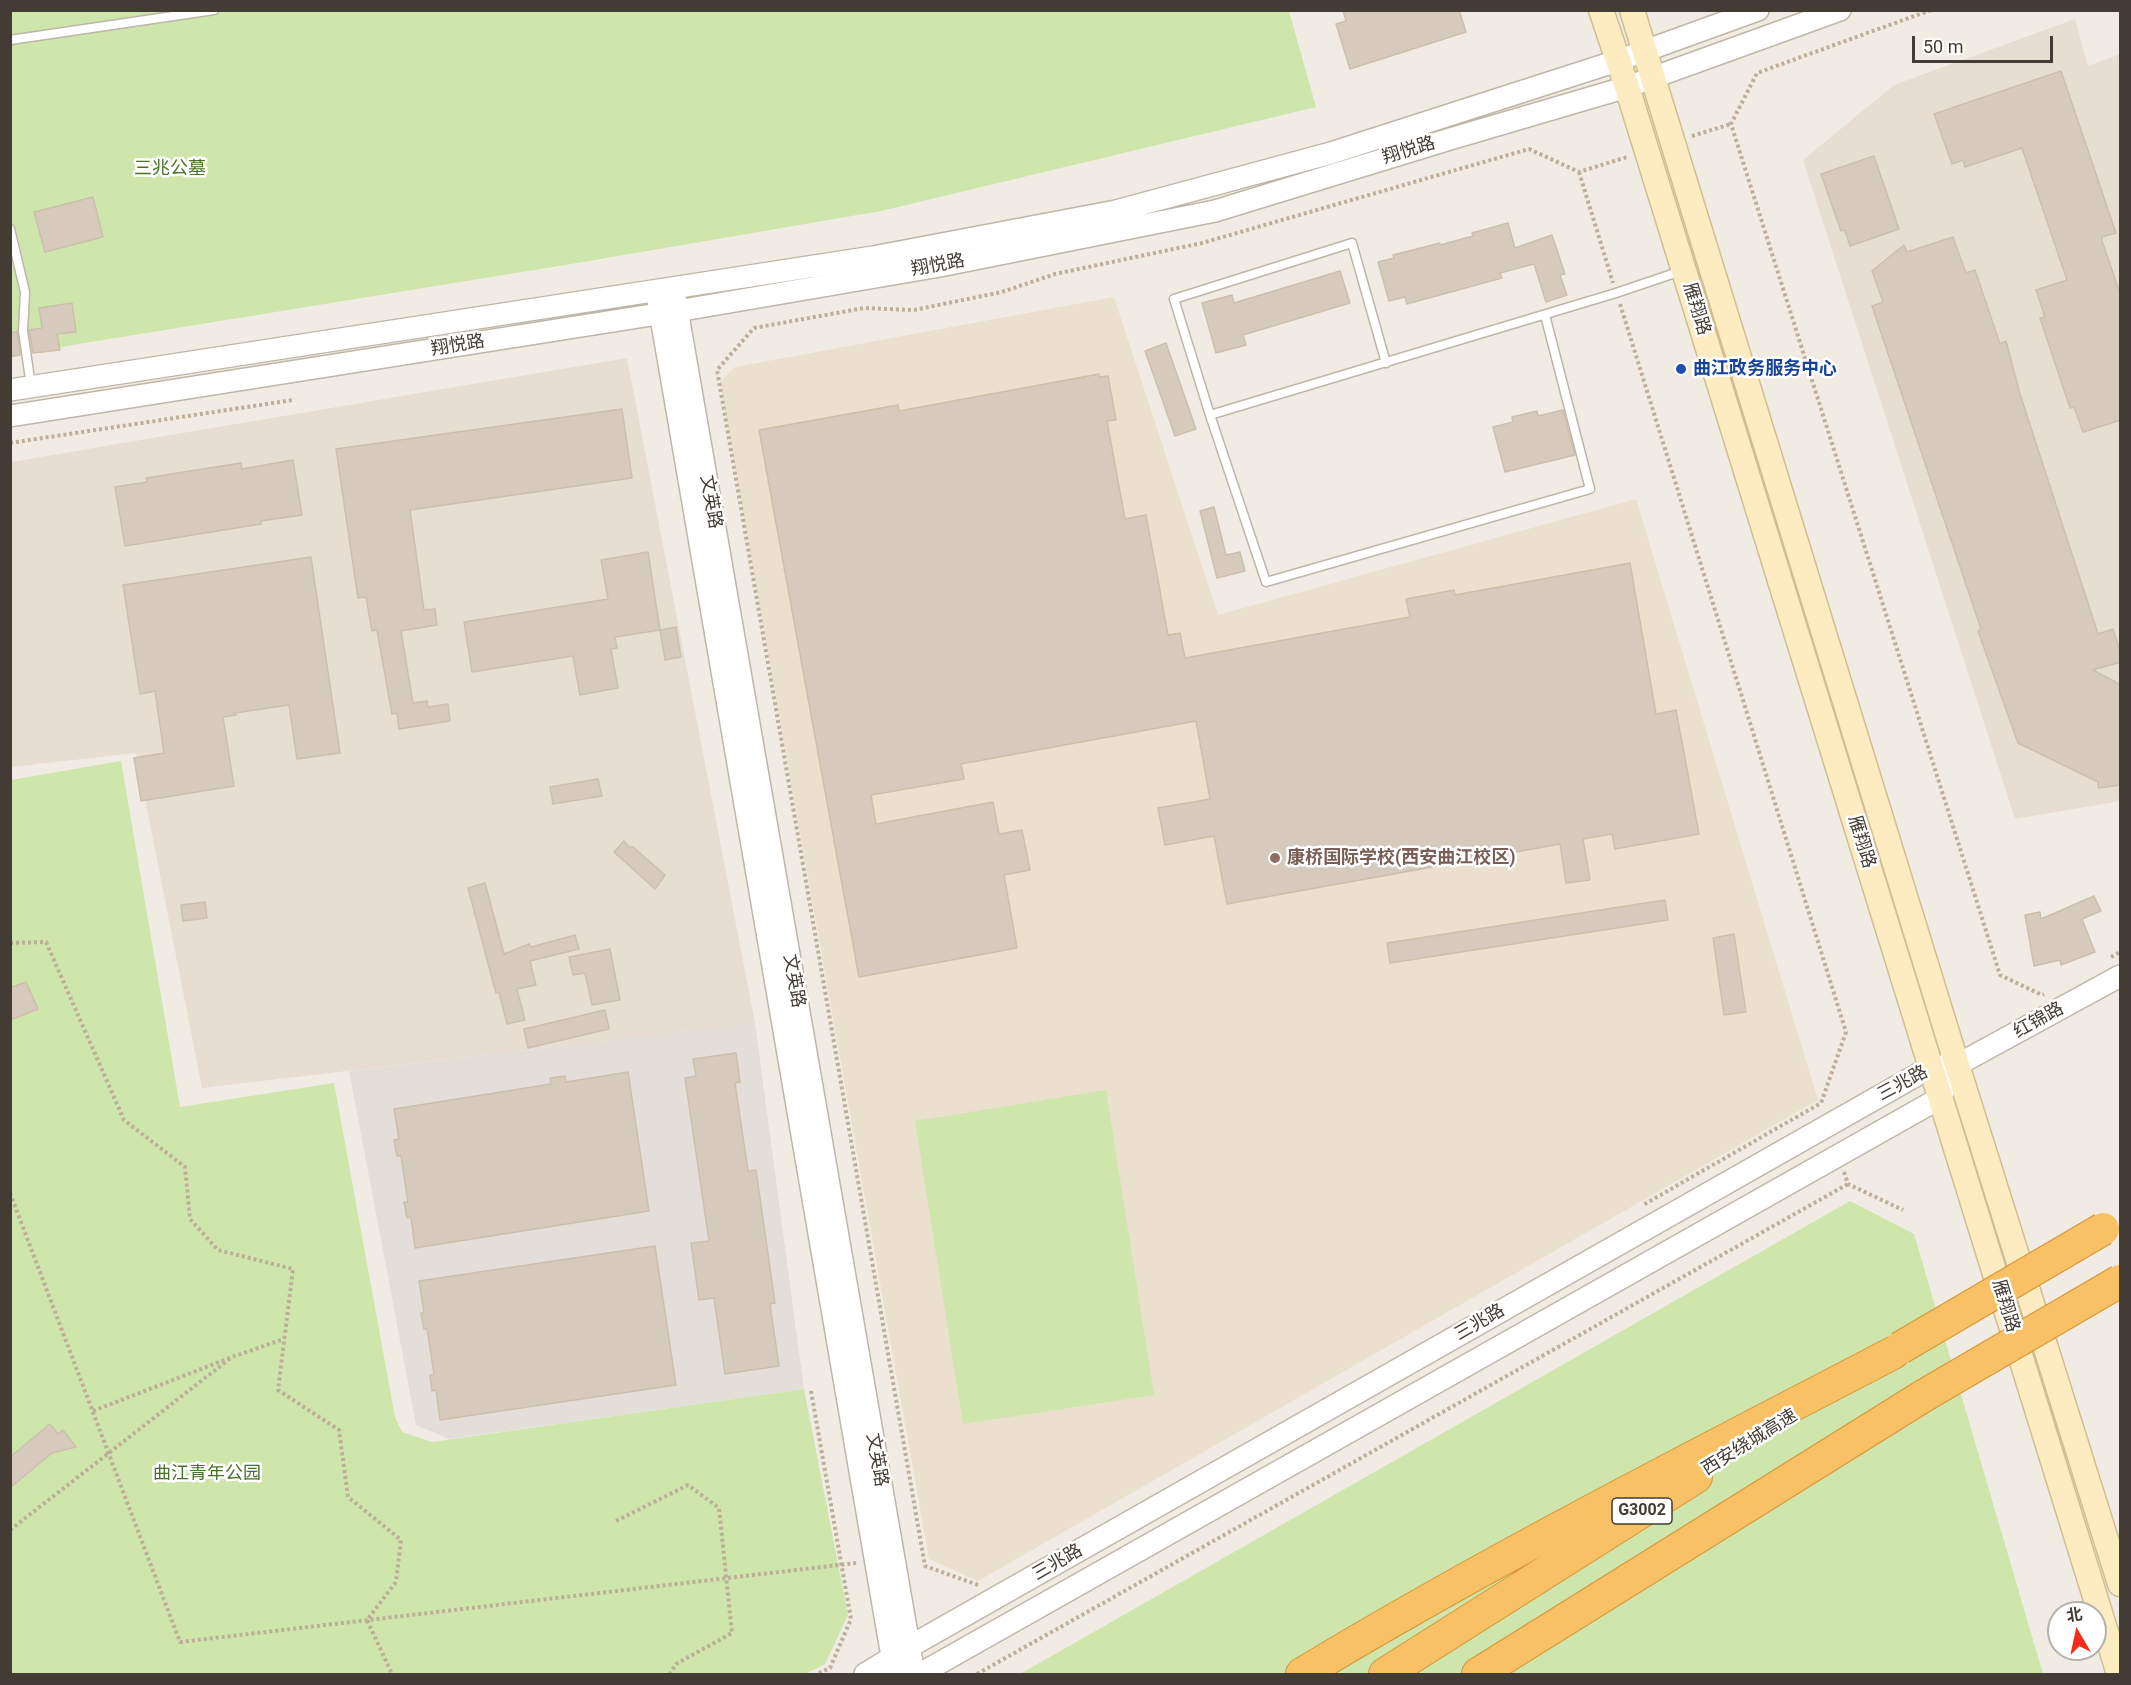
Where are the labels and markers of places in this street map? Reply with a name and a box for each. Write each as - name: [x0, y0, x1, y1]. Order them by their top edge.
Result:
- place label: 曲江政务服务中心: [1693, 358, 1837, 380]
- marker: 曲江政务服务中心: [1674, 362, 1688, 376]
- place label: 康桥国际学校(西安曲江校区): [1287, 847, 1516, 869]
- marker: 康桥国际学校(西安曲江校区): [1268, 851, 1282, 865]

